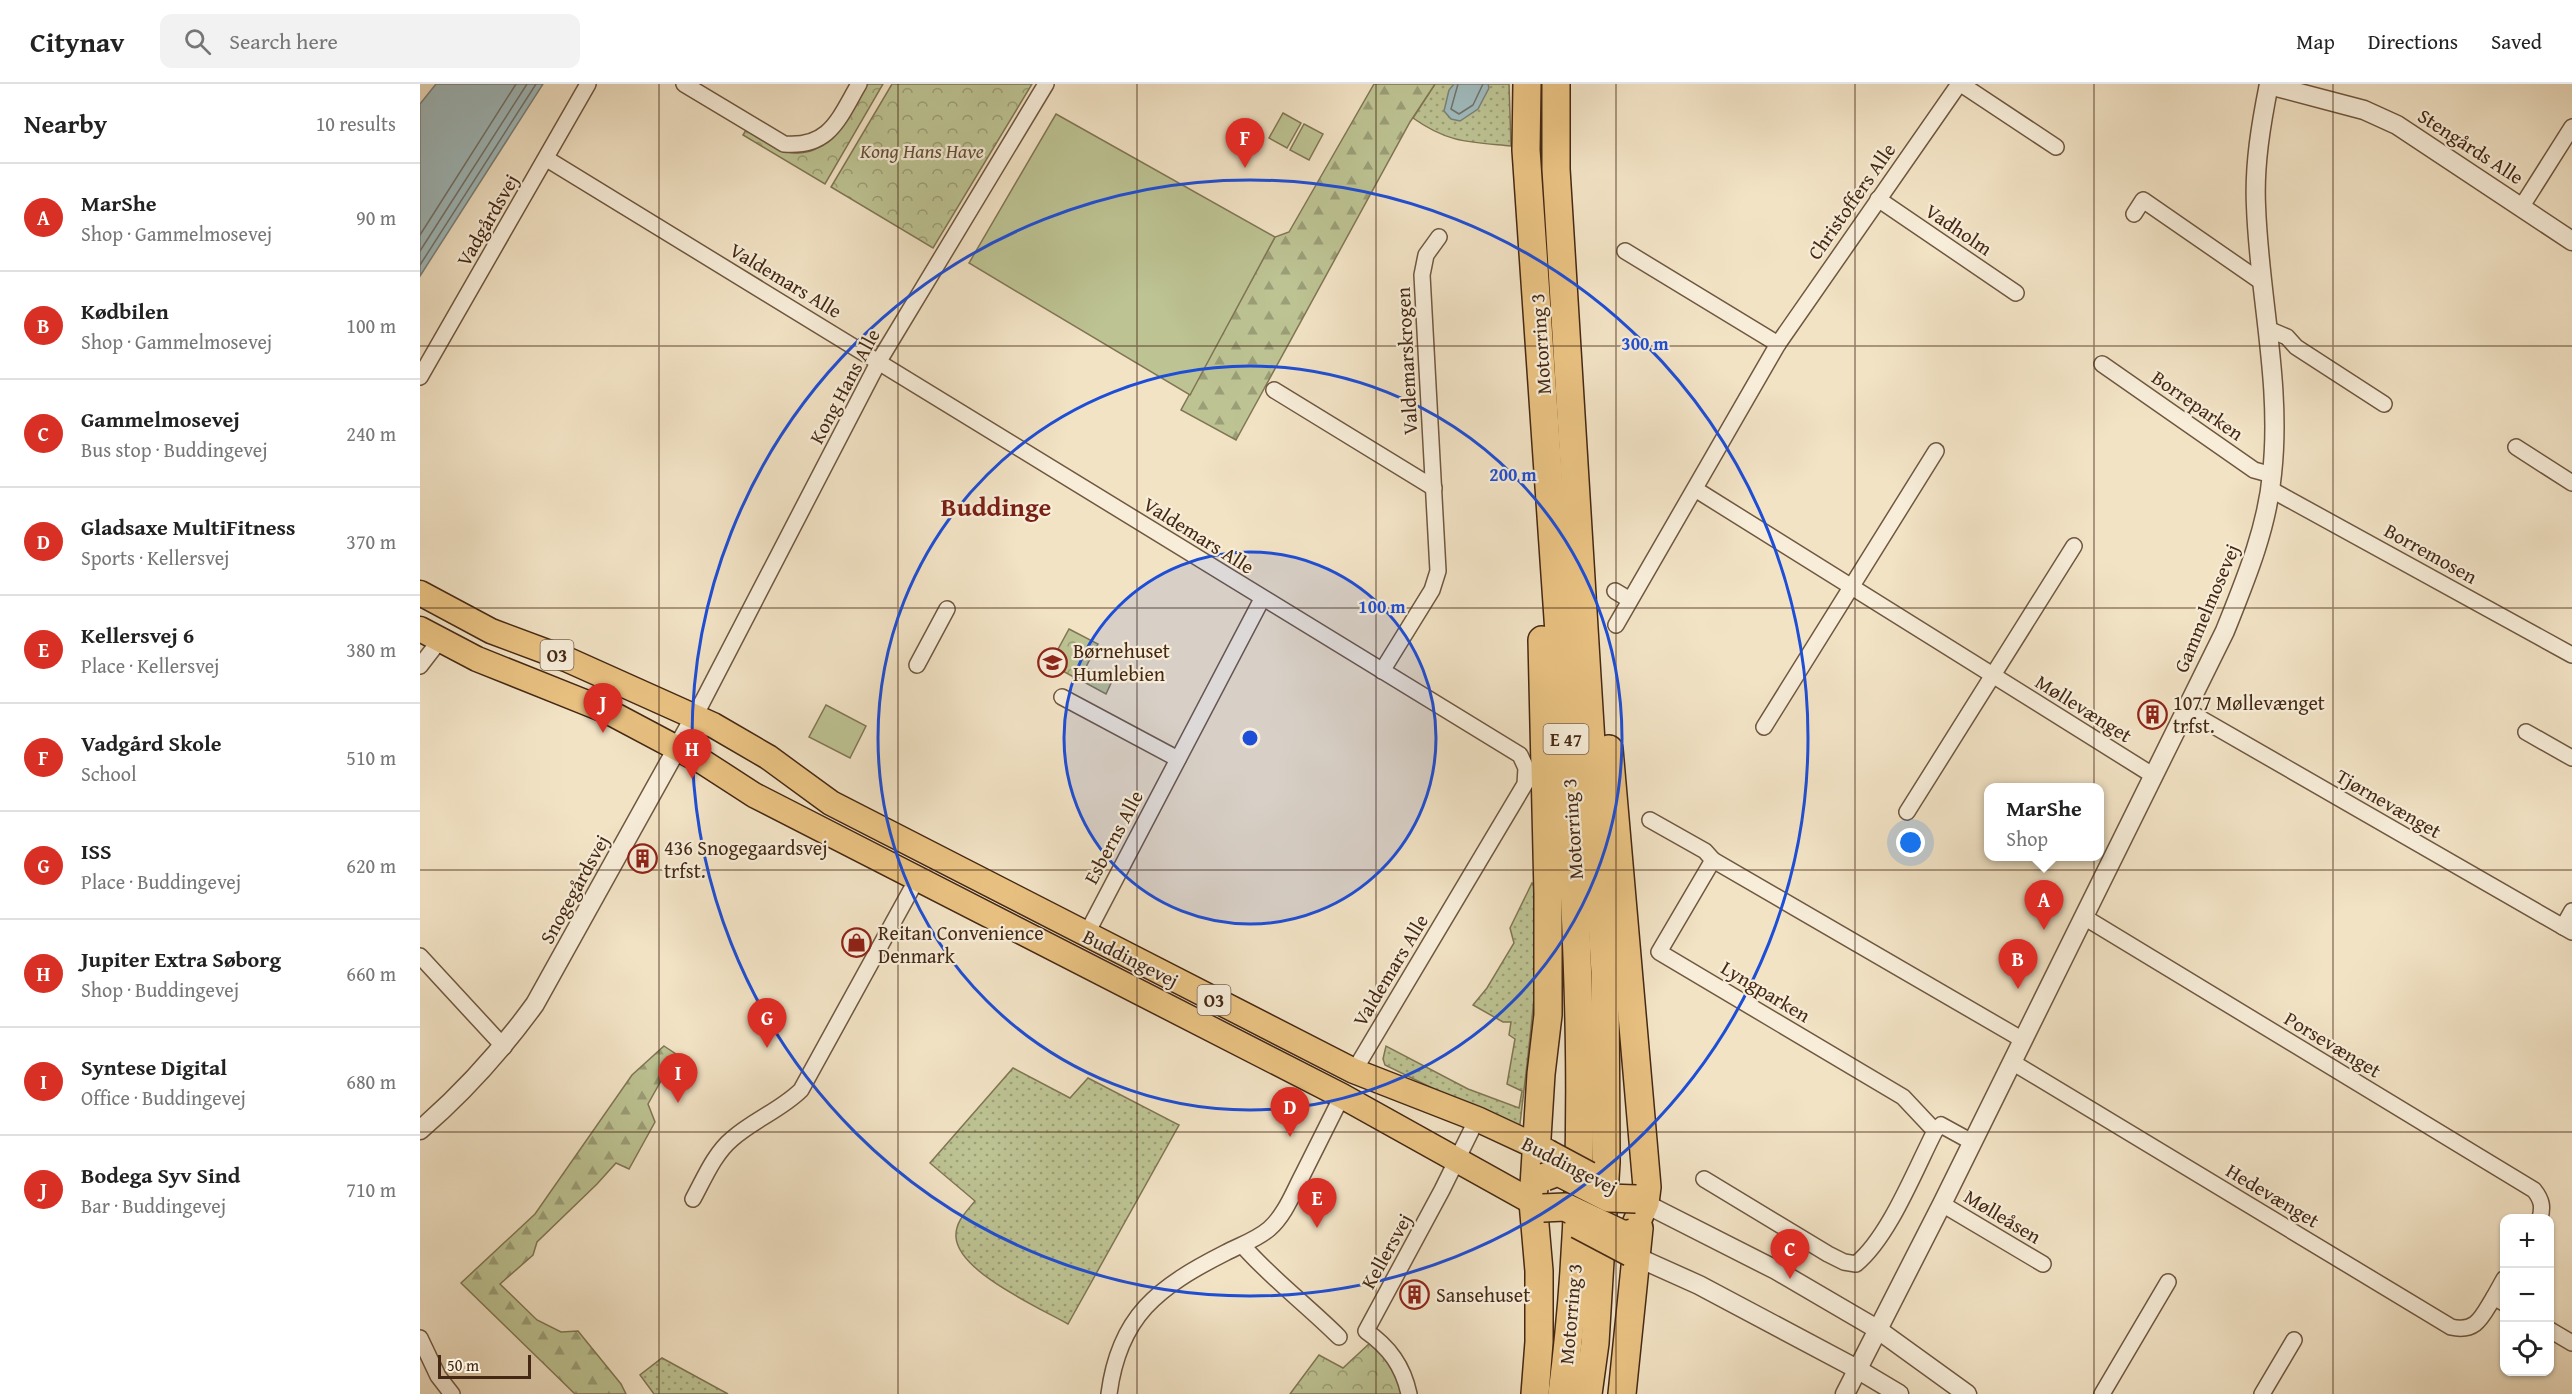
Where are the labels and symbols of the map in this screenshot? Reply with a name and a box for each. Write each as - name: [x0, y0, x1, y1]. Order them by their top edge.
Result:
- street label: Stengårds Alle: [2413, 101, 2529, 191]
- pin: F: [1226, 118, 1264, 168]
- park label: Kong Hans Have: [859, 136, 984, 165]
- street label: Christoffers Alle: [1800, 137, 1902, 265]
- street label: Vadgårdsvej: [449, 168, 525, 272]
- street label: Vadholm: [1920, 196, 1999, 262]
- street label: Valdemars Alle: [724, 235, 848, 325]
- street label: Valdemarskrogen: [1388, 286, 1424, 436]
- street label: Motorring 3: [1522, 293, 1558, 395]
- street label: Kong Hans Alle: [801, 323, 887, 449]
- text: 300 m: [1621, 330, 1669, 357]
- street label: Borreparken: [2146, 363, 2250, 447]
- text: 200 m: [1489, 461, 1537, 488]
- district label: Buddinge: [941, 487, 1052, 526]
- street label: Valdemars Alle: [1138, 489, 1260, 581]
- street label: Borremosen: [2379, 516, 2483, 590]
- street label: Gammelmosevej: [2166, 539, 2246, 677]
- text: 100 m: [1358, 593, 1406, 620]
- place label: Børnehuset Humlebien: [1073, 636, 1170, 688]
- road number: O3: [540, 640, 574, 670]
- school or university icon: Børnehuset Humlebien: [1036, 646, 1068, 678]
- street label: Møllevænget: [2030, 667, 2138, 749]
- pin: J: [584, 684, 622, 733]
- place label: 1077 Møllevænget trfst.: [2173, 688, 2325, 740]
- building icon: 1077 Møllevænget trfst.: [2136, 698, 2168, 730]
- road number: E 47: [1544, 724, 1588, 754]
- centre of rings: [1240, 728, 1260, 748]
- pin: H: [672, 730, 712, 779]
- street label: Tjørnevænget: [2331, 761, 2447, 845]
- street label: Motorring 3: [1554, 778, 1590, 880]
- street label: Esberns Alle: [1076, 785, 1150, 889]
- your location: [1896, 828, 1925, 857]
- street label: Snogegårdsvej: [532, 829, 616, 949]
- place label: 436 Snogegaardsvej trfst.: [664, 833, 828, 885]
- building icon: 436 Snogegaardsvej trfst.: [627, 843, 659, 875]
- pin: A: [2024, 880, 2064, 930]
- street label: Valdemars Alle: [1345, 908, 1435, 1032]
- place label: Reitan Convenience Denmark: [878, 918, 1044, 970]
- street label: Buddingevej: [1078, 921, 1184, 995]
- shop icon: Reitan Convenience Denmark: [841, 927, 873, 959]
- pin: B: [1998, 940, 2038, 989]
- street label: Lyngparken: [1716, 953, 1816, 1029]
- road number: O3: [1198, 985, 1230, 1015]
- pin: G: [748, 998, 786, 1048]
- street label: Porsevænget: [2279, 1004, 2387, 1084]
- pin: I: [658, 1054, 698, 1103]
- pin: D: [1270, 1088, 1310, 1137]
- street label: Buddingevej: [1517, 1128, 1623, 1202]
- street label: Hedevænget: [2221, 1156, 2325, 1234]
- pin: E: [1298, 1178, 1336, 1228]
- street label: Mølleåsen: [1959, 1182, 2047, 1250]
- street label: Kellersvej: [1353, 1208, 1419, 1294]
- pin: C: [1770, 1230, 1810, 1279]
- street label: Motorring 3: [1551, 1262, 1589, 1366]
- building icon: Sansehuset: [1399, 1278, 1431, 1310]
- place label: Sansehuset: [1436, 1280, 1530, 1309]
- scale bar: [438, 1352, 531, 1380]

